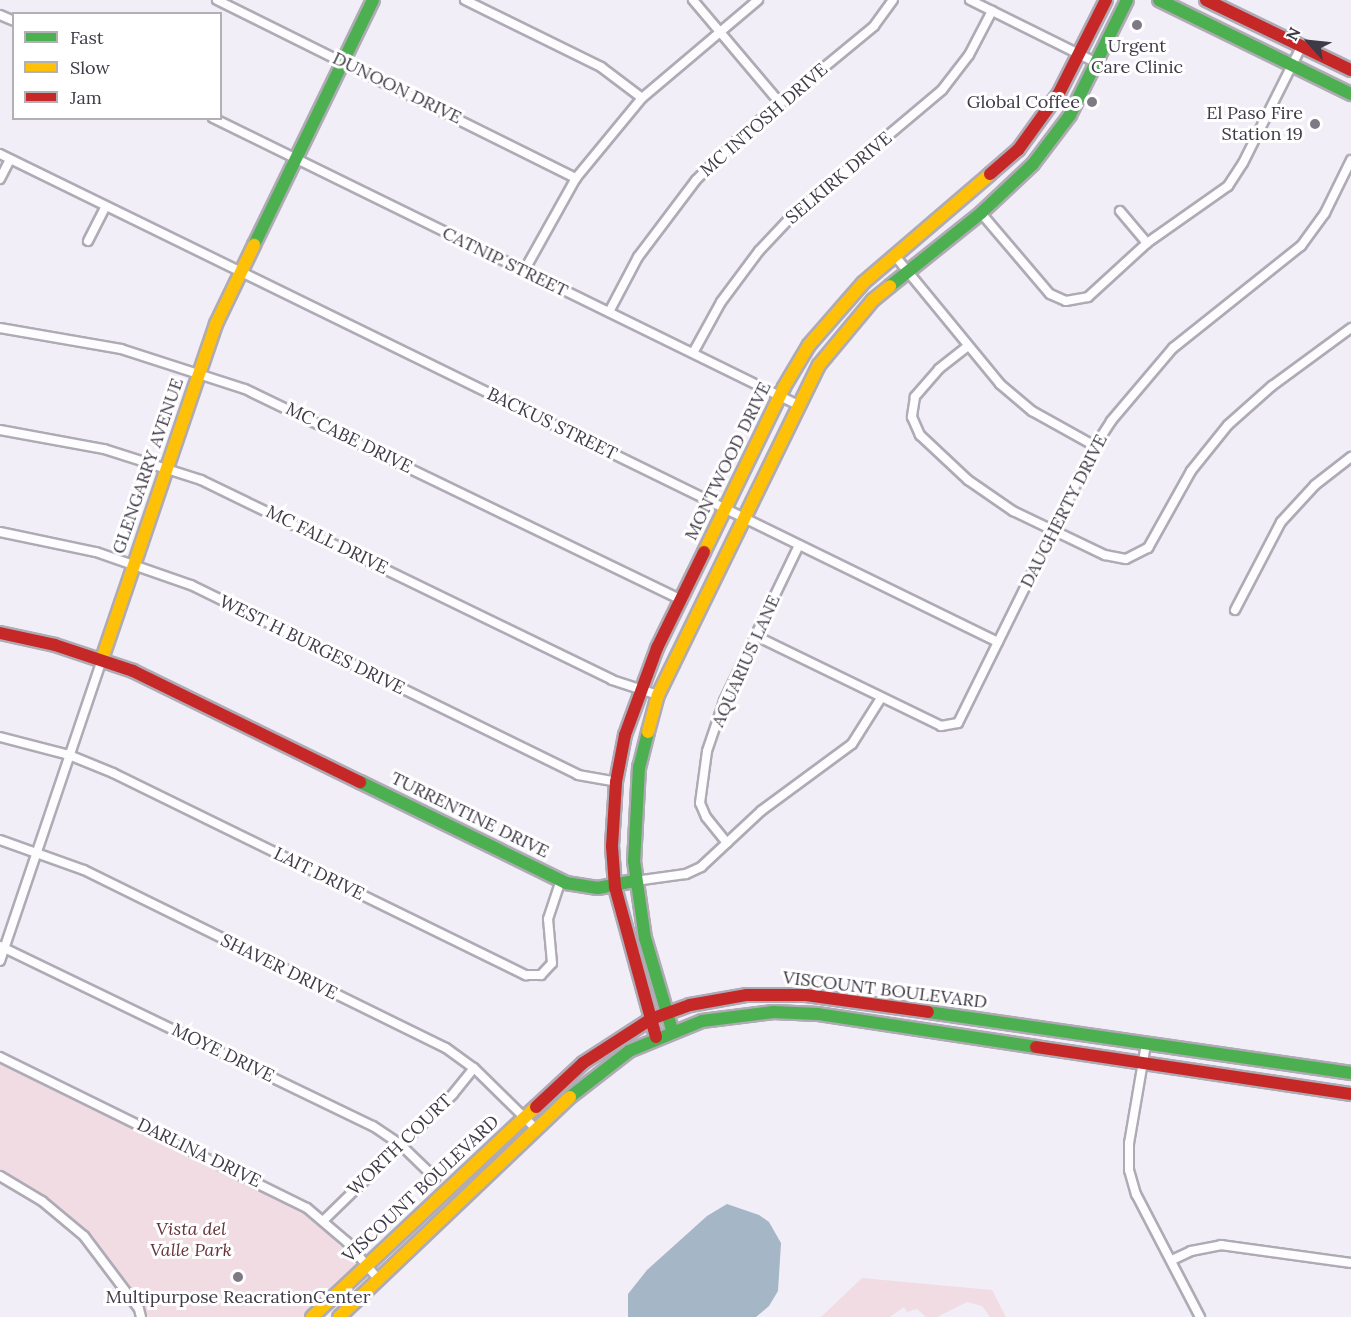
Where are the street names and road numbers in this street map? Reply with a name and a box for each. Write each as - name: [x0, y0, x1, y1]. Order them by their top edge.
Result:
- street label: DUNOON DRIVE: [329, 47, 465, 129]
- street label: MC INTOSH DRIVE: [696, 59, 832, 181]
- street label: SELKIRK DRIVE: [782, 127, 896, 229]
- street label: CATNIP STREET: [439, 222, 571, 302]
- street label: GLENGARRY AVENUE: [108, 375, 188, 557]
- street label: MONTWOOD DRIVE: [680, 378, 776, 544]
- street label: BACKUS STREET: [483, 383, 621, 465]
- street label: MC CABE DRIVE: [282, 398, 416, 478]
- street label: DAUGHERTY DRIVE: [1016, 431, 1112, 591]
- street label: MC FALL DRIVE: [262, 501, 392, 579]
- street label: WEST H BURGES DRIVE: [216, 591, 408, 699]
- street label: AQUARIUS LANE: [707, 592, 785, 730]
- street label: TURRENTINE DRIVE: [387, 767, 553, 863]
- street label: LAIT DRIVE: [270, 843, 368, 905]
- street label: SHAVER DRIVE: [217, 929, 341, 1005]
- street label: VISCOUNT BOULEVARD: [782, 967, 988, 1013]
- street label: MOYE DRIVE: [168, 1019, 278, 1087]
- street label: WORTH COURT: [343, 1090, 457, 1200]
- street label: VISCOUNT BOULEVARD: [338, 1111, 504, 1267]
- street label: DARLINA DRIVE: [133, 1114, 265, 1192]

